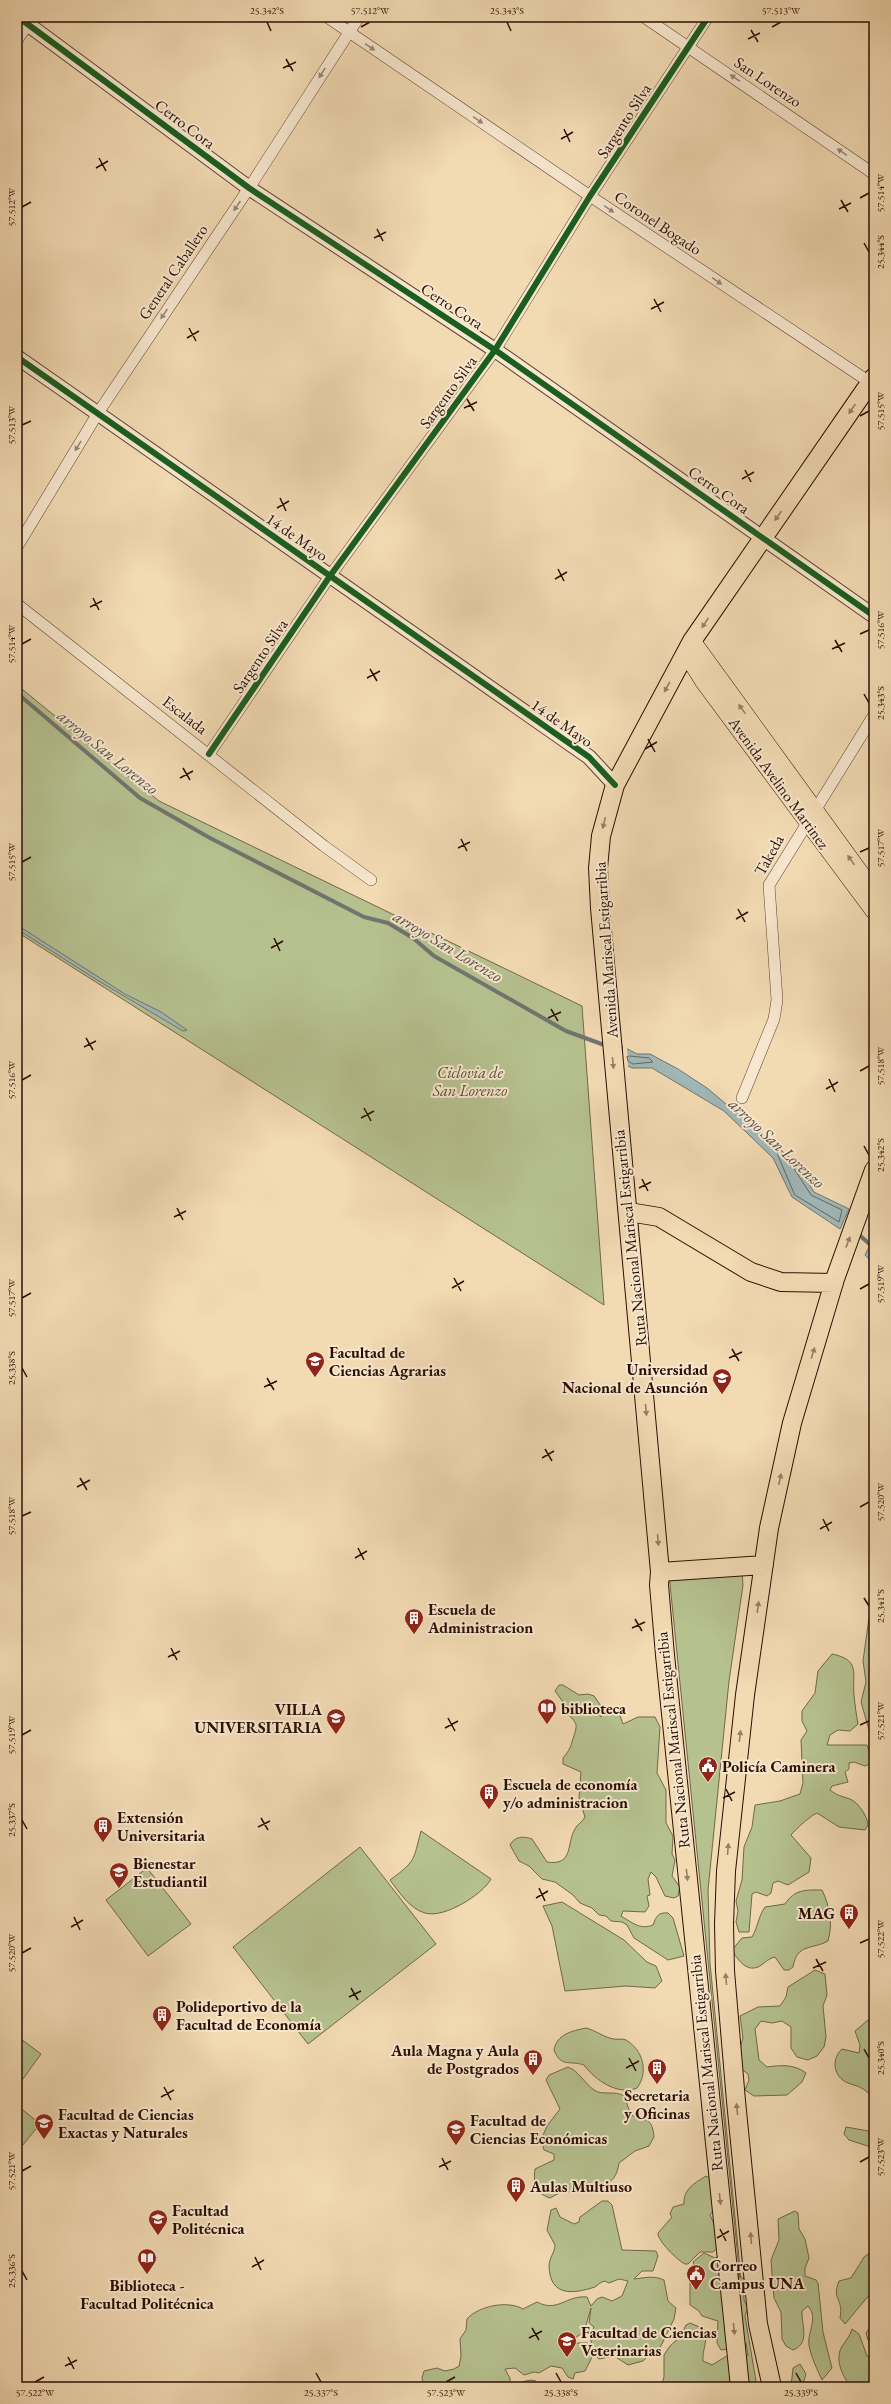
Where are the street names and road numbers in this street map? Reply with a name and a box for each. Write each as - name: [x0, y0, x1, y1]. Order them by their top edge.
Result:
- street label: San Lorenzo: [730, 52, 806, 112]
- street label: Sargento Silva: [592, 79, 656, 162]
- street label: Cerro Cora: [151, 94, 220, 154]
- street label: Coronel Bogado: [610, 186, 706, 260]
- street label: General Caballero: [133, 220, 213, 324]
- street label: Cerro Cora: [417, 278, 488, 334]
- street label: Sargento Silva: [414, 351, 482, 433]
- street label: Cerro Cora: [684, 461, 754, 519]
- street label: 14 de Mayo: [262, 508, 332, 566]
- street label: Sargento Silva: [227, 614, 293, 697]
- street label: Escalada: [158, 691, 212, 740]
- street label: 14 de Mayo: [527, 694, 597, 752]
- street label: Avenida Avelino Martinez: [723, 712, 834, 853]
- street label: Takeda: [749, 830, 789, 879]
- street label: Avenida Mariscal Estigarribia: [589, 860, 623, 1040]
- street label: Ruta Nacional Mariscal Estigarribia: [608, 1128, 652, 1347]
- street label: Ruta Nacional Mariscal Estigarribia: [651, 1630, 695, 1849]
- street label: Ruta Nacional Mariscal Estigarribia: [684, 1953, 728, 2172]

